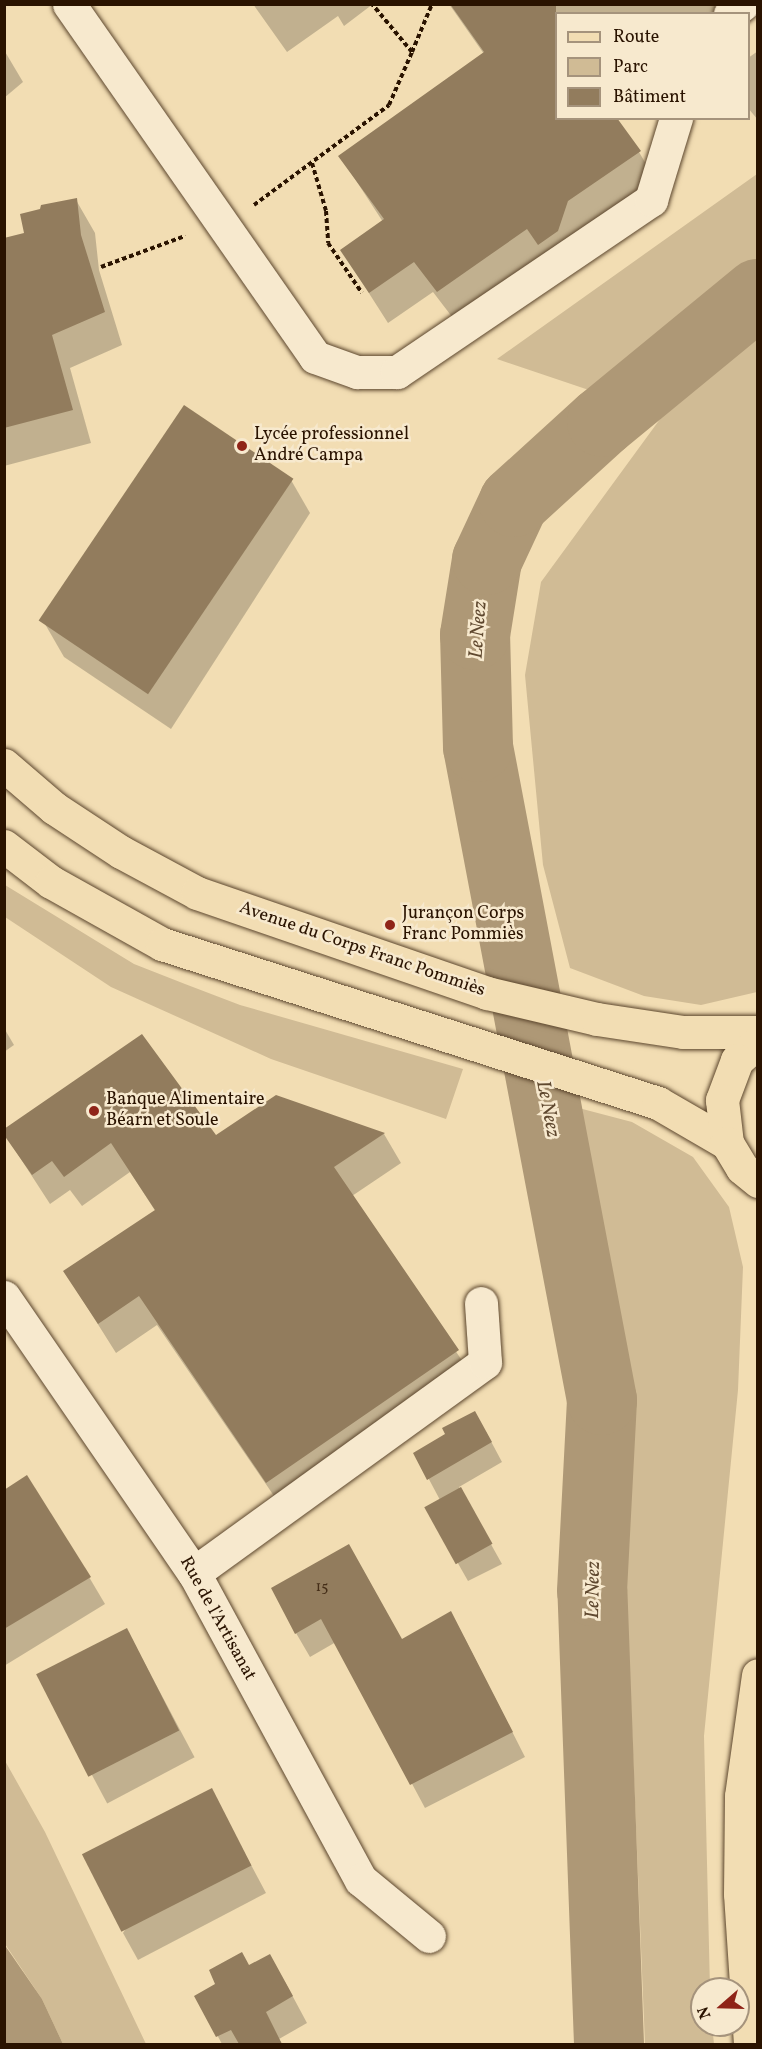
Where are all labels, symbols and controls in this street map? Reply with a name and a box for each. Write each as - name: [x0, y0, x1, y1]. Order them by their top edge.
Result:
- legend: [555, 12, 750, 120]
- text: Route: [613, 25, 659, 50]
- text: Parc: [613, 55, 648, 80]
- text: Bâtiment: [613, 85, 686, 110]
- place label: Lycée professionnel André Campa: [254, 425, 409, 468]
- marker: Lycée professionnel André Campa: [235, 439, 249, 453]
- water label: Le Neez: [465, 601, 493, 659]
- street label: Avenue du Corps Franc Pommiès: [236, 898, 488, 1002]
- place label: Jurançon Corps Franc Pommiès: [402, 904, 524, 946]
- marker: Jurançon Corps Franc Pommiès: [383, 918, 397, 932]
- water label: Le Neez: [530, 1079, 564, 1139]
- place label: Banque Alimentaire Béarn et Soule: [106, 1090, 264, 1132]
- marker: Banque Alimentaire Béarn et Soule: [87, 1104, 101, 1118]
- street label: Rue de l'Artisanat: [174, 1553, 260, 1685]
- water label: Le Neez: [582, 1561, 606, 1619]
- house number: 15: [315, 1579, 329, 1597]
- north arrow: [690, 1977, 750, 2037]
- text: N: [693, 2003, 717, 2022]

